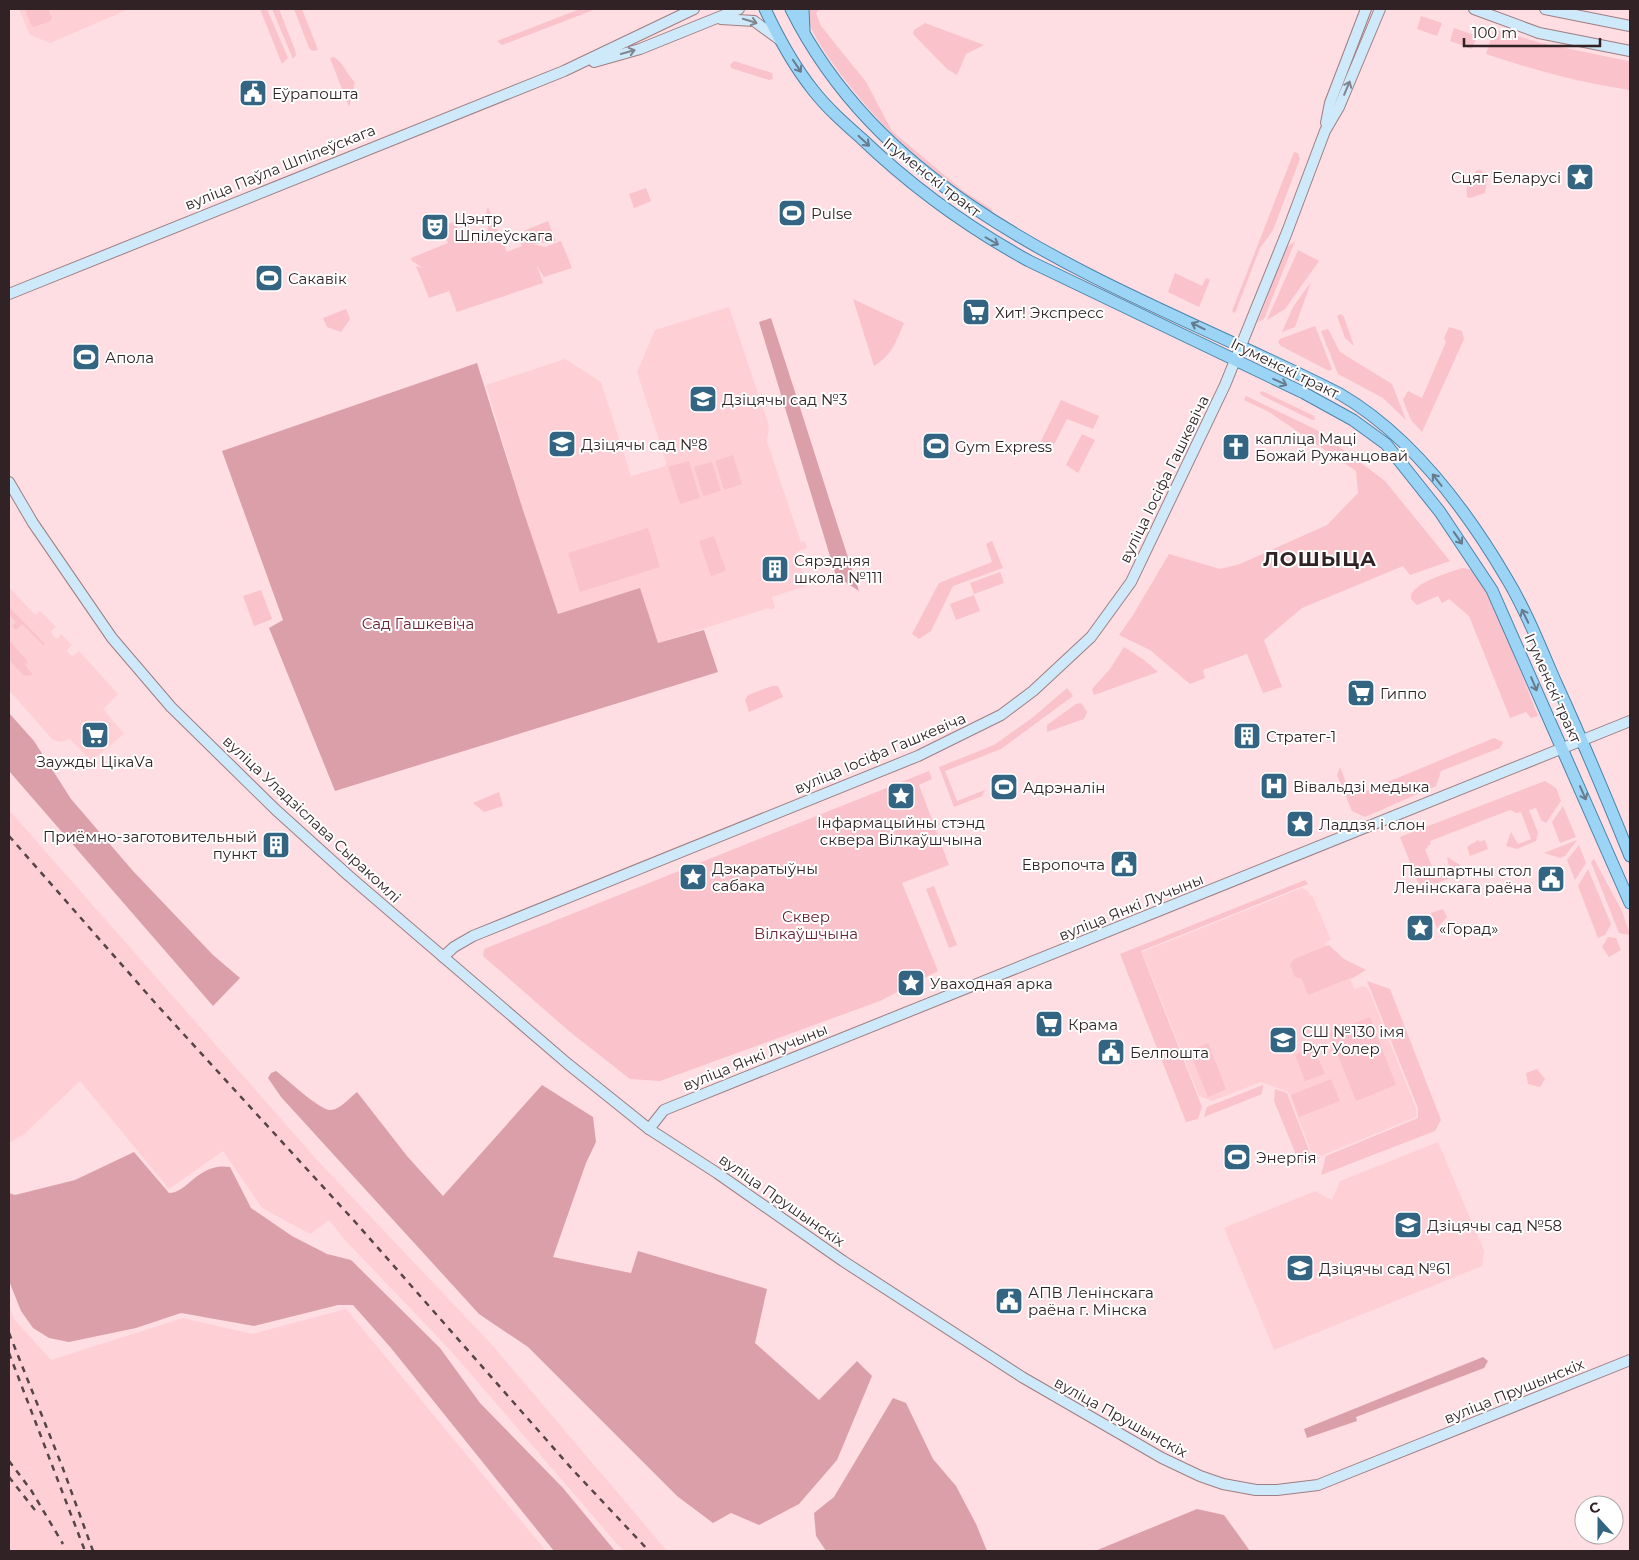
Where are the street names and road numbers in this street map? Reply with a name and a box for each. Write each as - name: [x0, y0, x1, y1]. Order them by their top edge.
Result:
- street label: вуліца Паўла Шпілеўскага: [182, 120, 378, 214]
- street label: Ігуменскі тракт: [880, 133, 985, 221]
- street label: Ігуменскі тракт: [1228, 334, 1343, 403]
- street label: вуліца Іосіфа Гашкевіча: [1115, 392, 1213, 566]
- street label: Ігуменскі тракт: [1520, 630, 1586, 747]
- street label: вуліца Іосіфа Гашкевіча: [791, 708, 969, 798]
- street label: вуліца Уладзіслава Сыракомлі: [219, 731, 405, 907]
- street label: вуліца Янкі Лучыны: [1056, 869, 1206, 945]
- street label: вуліца Янкі Лучыны: [680, 1019, 830, 1095]
- street label: вуліца Прушынскіх: [715, 1149, 849, 1251]
- street label: вуліца Прушынскіх: [1441, 1354, 1587, 1428]
- street label: вуліца Прушынскіх: [1051, 1372, 1191, 1462]

